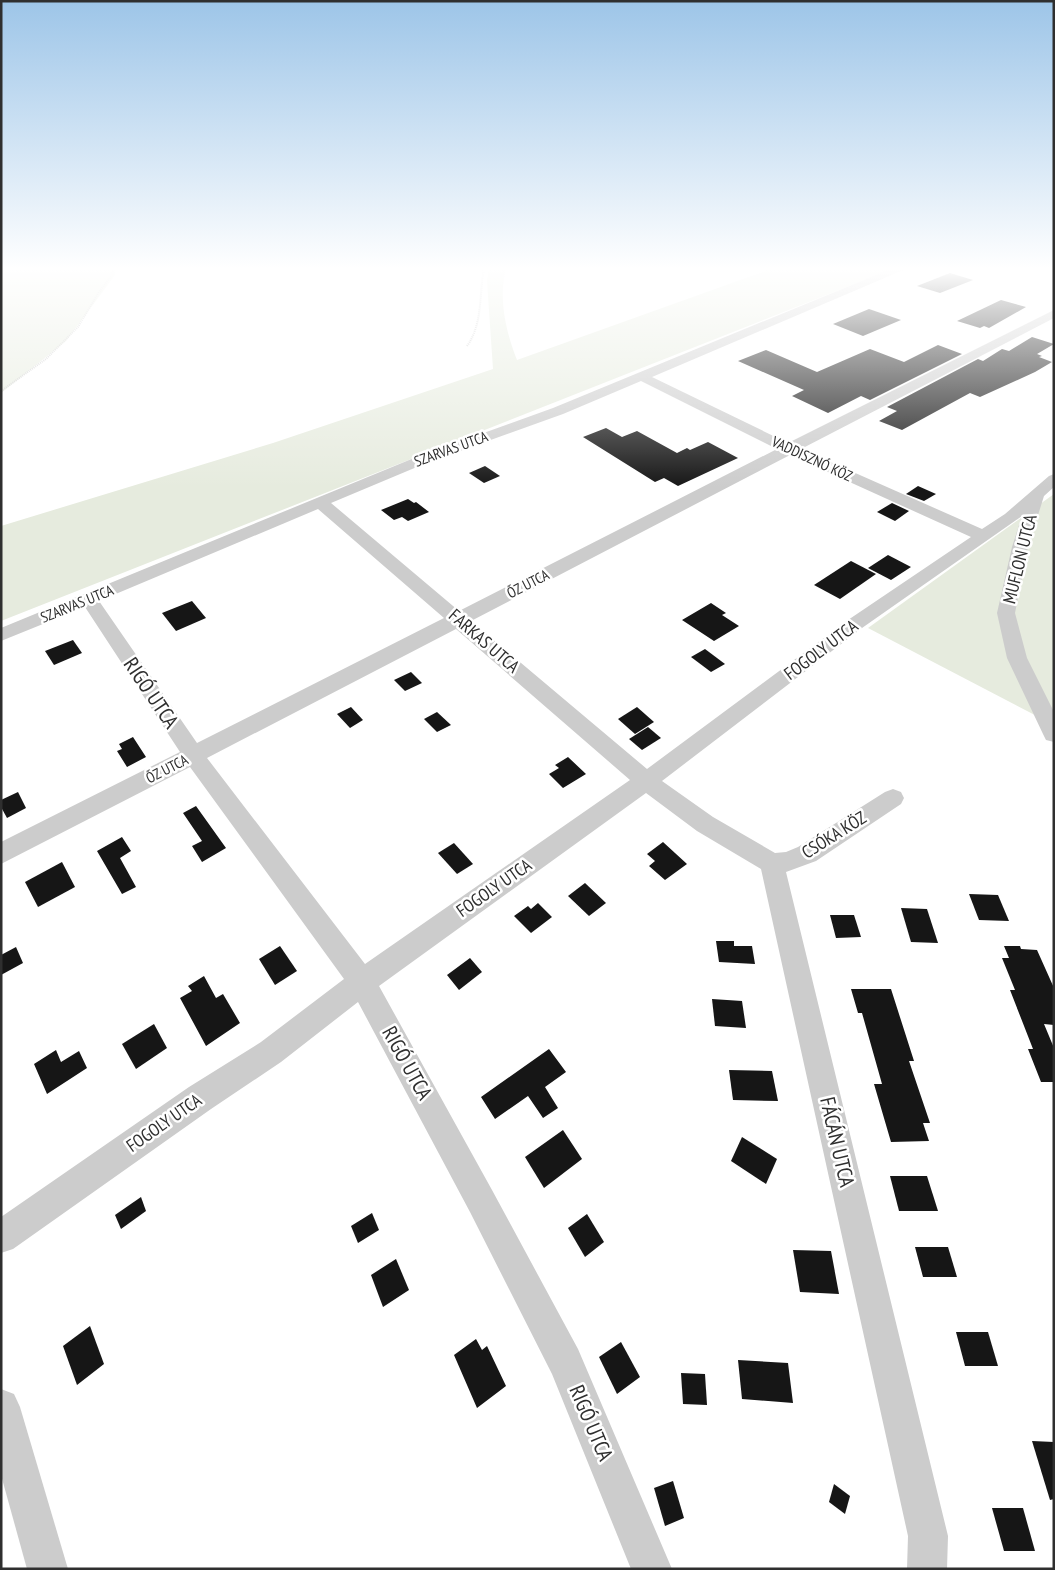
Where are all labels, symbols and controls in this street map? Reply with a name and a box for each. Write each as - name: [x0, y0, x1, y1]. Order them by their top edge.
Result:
- street label: SZARVAS UTCA: [411, 426, 491, 471]
- street label: VADDISZNÓ KÖZ: [768, 431, 856, 486]
- street label: MUFLON UTCA: [997, 511, 1042, 606]
- street label: ŐZ UTCA: [503, 565, 553, 602]
- street label: SZARVAS UTCA: [38, 580, 117, 627]
- street label: FARKAS UTCA: [444, 604, 525, 678]
- street label: FOGOLY UTCA: [779, 614, 863, 685]
- street label: RIGÓ UTCA: [118, 652, 185, 733]
- street label: ŐZ UTCA: [142, 750, 192, 787]
- street label: CSÓKA KÖZ: [797, 806, 870, 863]
- street label: FOGOLY UTCA: [452, 853, 536, 922]
- street label: RIGÓ UTCA: [376, 1021, 439, 1104]
- street label: FOGOLY UTCA: [122, 1088, 206, 1157]
- street label: FÁCÁN UTCA: [814, 1094, 861, 1190]
- street label: RIGÓ UTCA: [563, 1381, 620, 1465]

